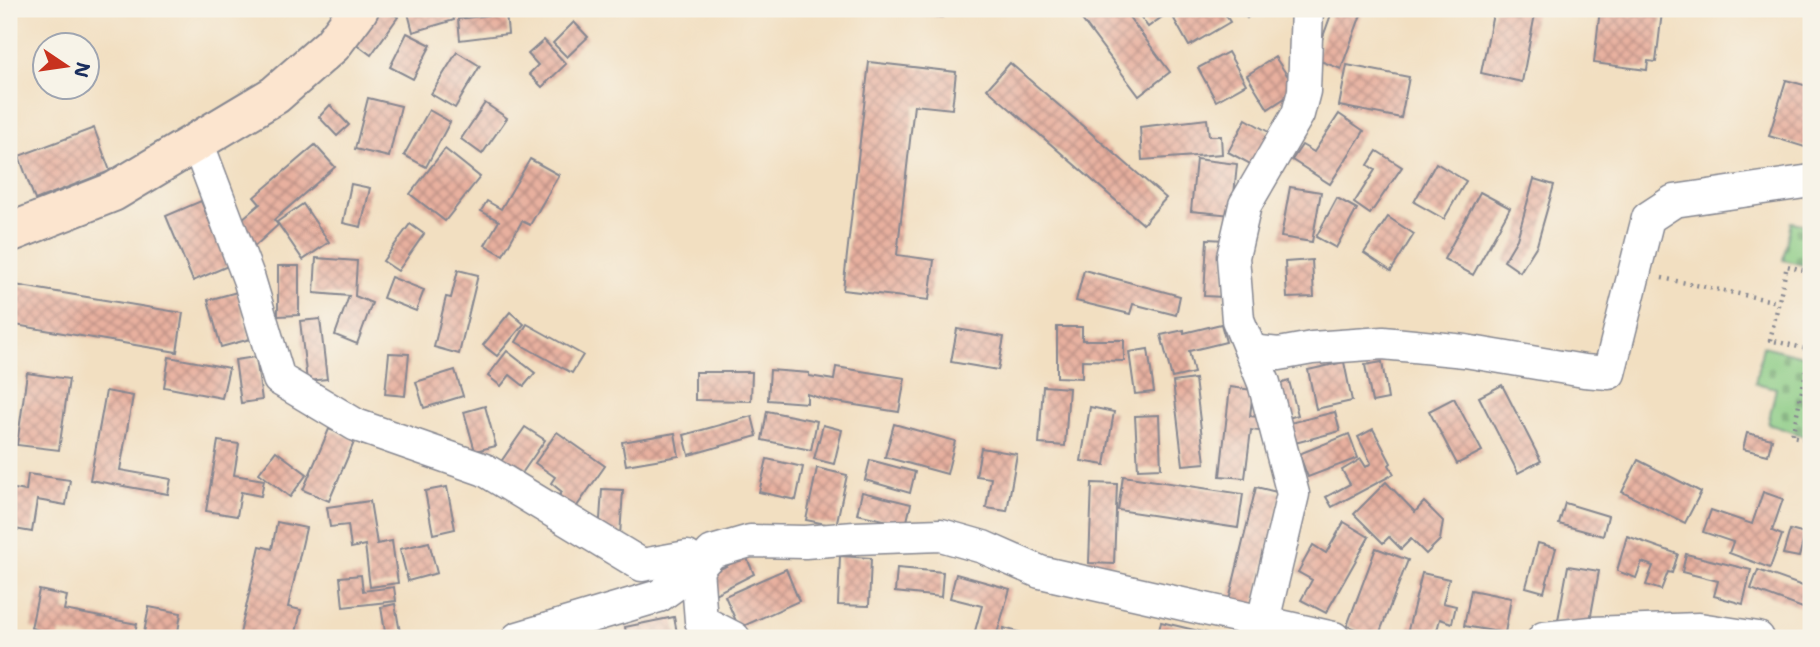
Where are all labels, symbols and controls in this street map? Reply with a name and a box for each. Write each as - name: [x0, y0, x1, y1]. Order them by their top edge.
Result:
- north arrow: [32, 32, 102, 102]
- text: N: [68, 60, 96, 80]

